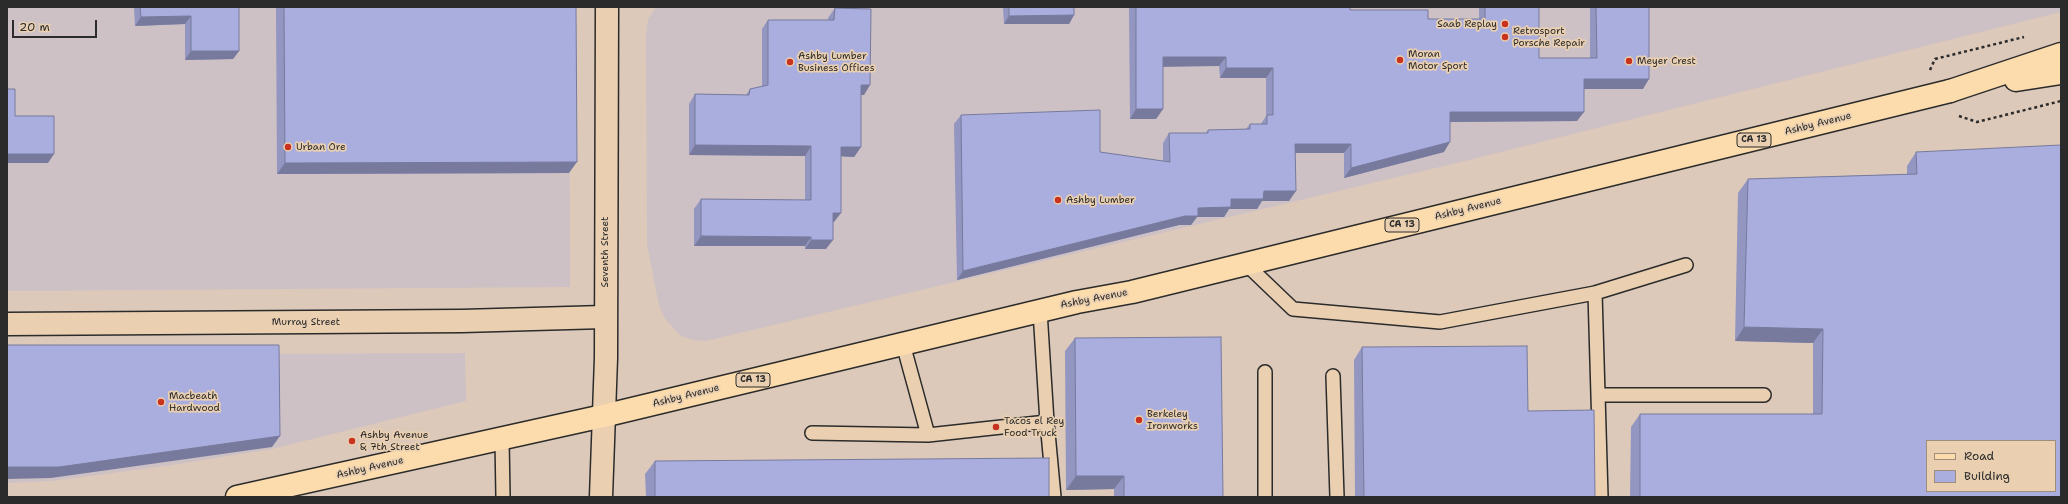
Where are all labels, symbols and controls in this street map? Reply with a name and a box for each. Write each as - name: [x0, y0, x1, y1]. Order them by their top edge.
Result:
- scale bar: [14, 12, 99, 38]
- place label: Saab Replay: [1437, 18, 1497, 30]
- text: 20 m: [19, 19, 50, 35]
- marker: Saab Replay: [1500, 19, 1510, 29]
- place label: Retrosport Porsche Repair: [1513, 25, 1585, 48]
- marker: Retrosport Porsche Repair: [1500, 32, 1510, 42]
- place label: Moran Motor Sport: [1408, 48, 1467, 72]
- place label: Ashby Lumber Business Offices: [798, 50, 875, 74]
- marker: Moran Motor Sport: [1395, 55, 1405, 65]
- place label: Meyer Crest: [1637, 55, 1696, 67]
- marker: Meyer Crest: [1624, 56, 1634, 66]
- marker: Ashby Lumber Business Offices: [785, 57, 795, 67]
- street label: Ashby Avenue: [1783, 110, 1853, 138]
- road number: CA 13: [1737, 133, 1771, 147]
- place label: Urban Ore: [296, 141, 346, 153]
- marker: Urban Ore: [283, 142, 293, 152]
- place label: Ashby Lumber: [1066, 194, 1135, 206]
- marker: Ashby Lumber: [1053, 195, 1063, 205]
- street label: Ashby Avenue: [1433, 195, 1503, 223]
- street label: Seventh Street: [599, 217, 611, 287]
- road number: CA 13: [1385, 218, 1419, 232]
- street label: Ashby Avenue: [1059, 287, 1129, 311]
- street label: Murray Street: [272, 316, 340, 328]
- road number: CA 13: [736, 373, 770, 387]
- street label: Ashby Avenue: [651, 382, 721, 410]
- place label: Macbeath Hardwood: [169, 390, 220, 414]
- marker: Macbeath Hardwood: [156, 397, 166, 407]
- place label: Berkeley Ironworks: [1147, 408, 1198, 432]
- place label: Tacos el Rey Food Truck: [1004, 415, 1064, 438]
- marker: Berkeley Ironworks: [1134, 415, 1144, 425]
- marker: Tacos el Rey Food Truck: [991, 422, 1001, 432]
- place label: Ashby Avenue & 7th Street: [360, 429, 428, 452]
- marker: Ashby Avenue & 7th Street: [347, 436, 357, 446]
- legend: [1926, 440, 2056, 492]
- text: Road: [1964, 448, 1994, 464]
- street label: Ashby Avenue: [335, 454, 405, 482]
- text: Building: [1964, 468, 2010, 484]

